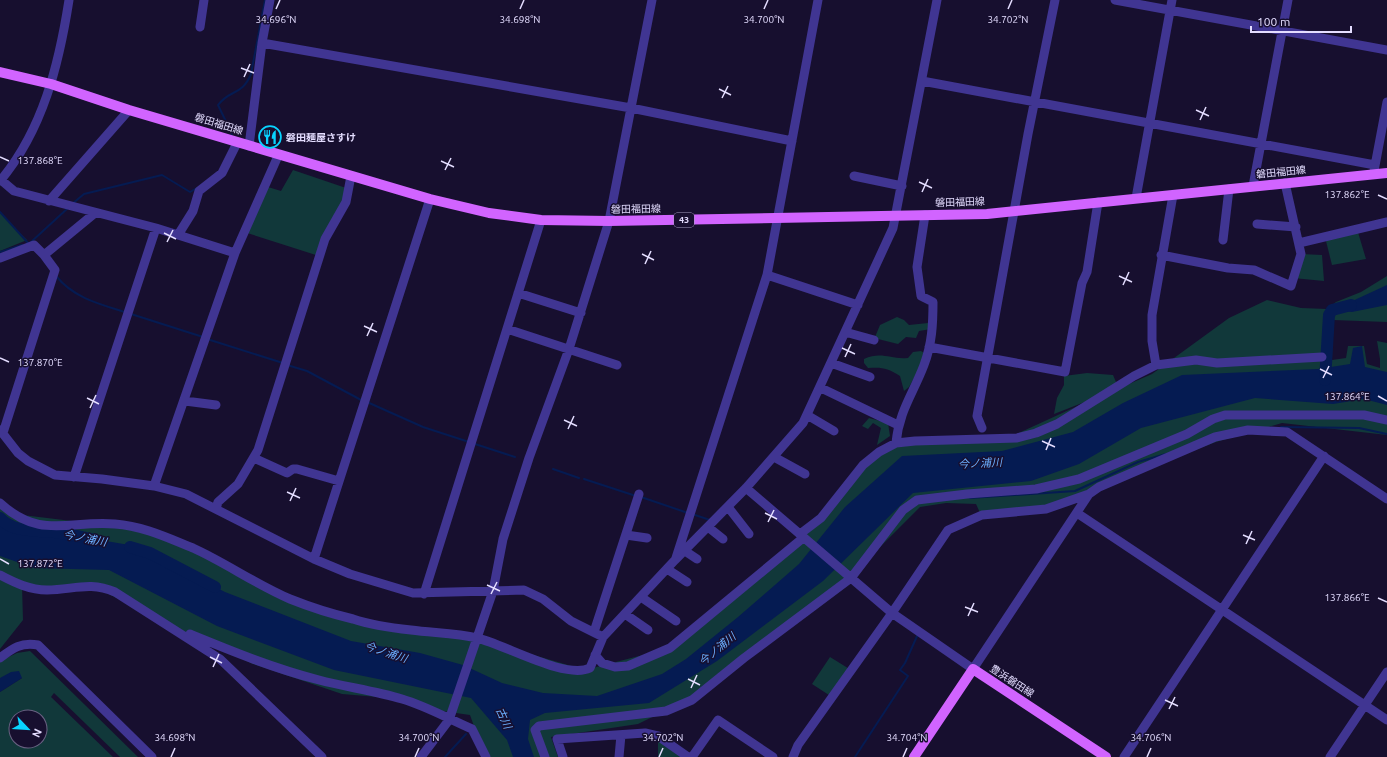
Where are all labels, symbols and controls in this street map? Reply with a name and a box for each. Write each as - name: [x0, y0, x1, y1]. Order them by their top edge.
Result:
- scale bar: [1251, 8, 1351, 34]
- text: 34.696°N: [255, 14, 297, 25]
- text: 34.698°N: [499, 14, 541, 25]
- text: 34.700°N: [743, 14, 785, 25]
- text: 34.702°N: [987, 14, 1029, 25]
- text: 100 m: [1257, 15, 1290, 28]
- street label: 磐田福田線: [193, 111, 245, 137]
- restaurant icon: 磐田麺屋さすけ: [257, 124, 283, 150]
- place label: 磐田麺屋さすけ: [286, 132, 356, 143]
- text: 137.868°E: [17, 155, 63, 166]
- street label: 磐田福田線: [1256, 164, 1306, 180]
- text: 137.862°E: [1324, 189, 1370, 200]
- street label: 磐田福田線: [935, 196, 985, 208]
- street label: 磐田福田線: [611, 203, 661, 215]
- road number: 43: [674, 213, 694, 227]
- text: 137.870°E: [17, 357, 63, 368]
- text: 137.864°E: [1324, 391, 1370, 402]
- water label: 今ノ浦川: [958, 456, 1003, 470]
- water label: 今ノ浦川: [62, 528, 109, 548]
- text: 137.872°E: [17, 558, 63, 569]
- text: 137.866°E: [1324, 592, 1370, 603]
- water label: 今ノ浦川: [696, 630, 738, 668]
- water label: 今ノ浦川: [363, 639, 410, 665]
- street label: 豊浜磐田線: [988, 663, 1036, 699]
- water label: 古川: [494, 705, 515, 731]
- north arrow: [8, 709, 48, 749]
- text: N: [30, 727, 44, 739]
- text: 34.698°N: [154, 732, 196, 743]
- text: 34.700°N: [398, 732, 440, 743]
- text: 34.702°N: [642, 732, 684, 743]
- text: 34.704°N: [886, 732, 928, 743]
- text: 34.706°N: [1130, 732, 1172, 743]

